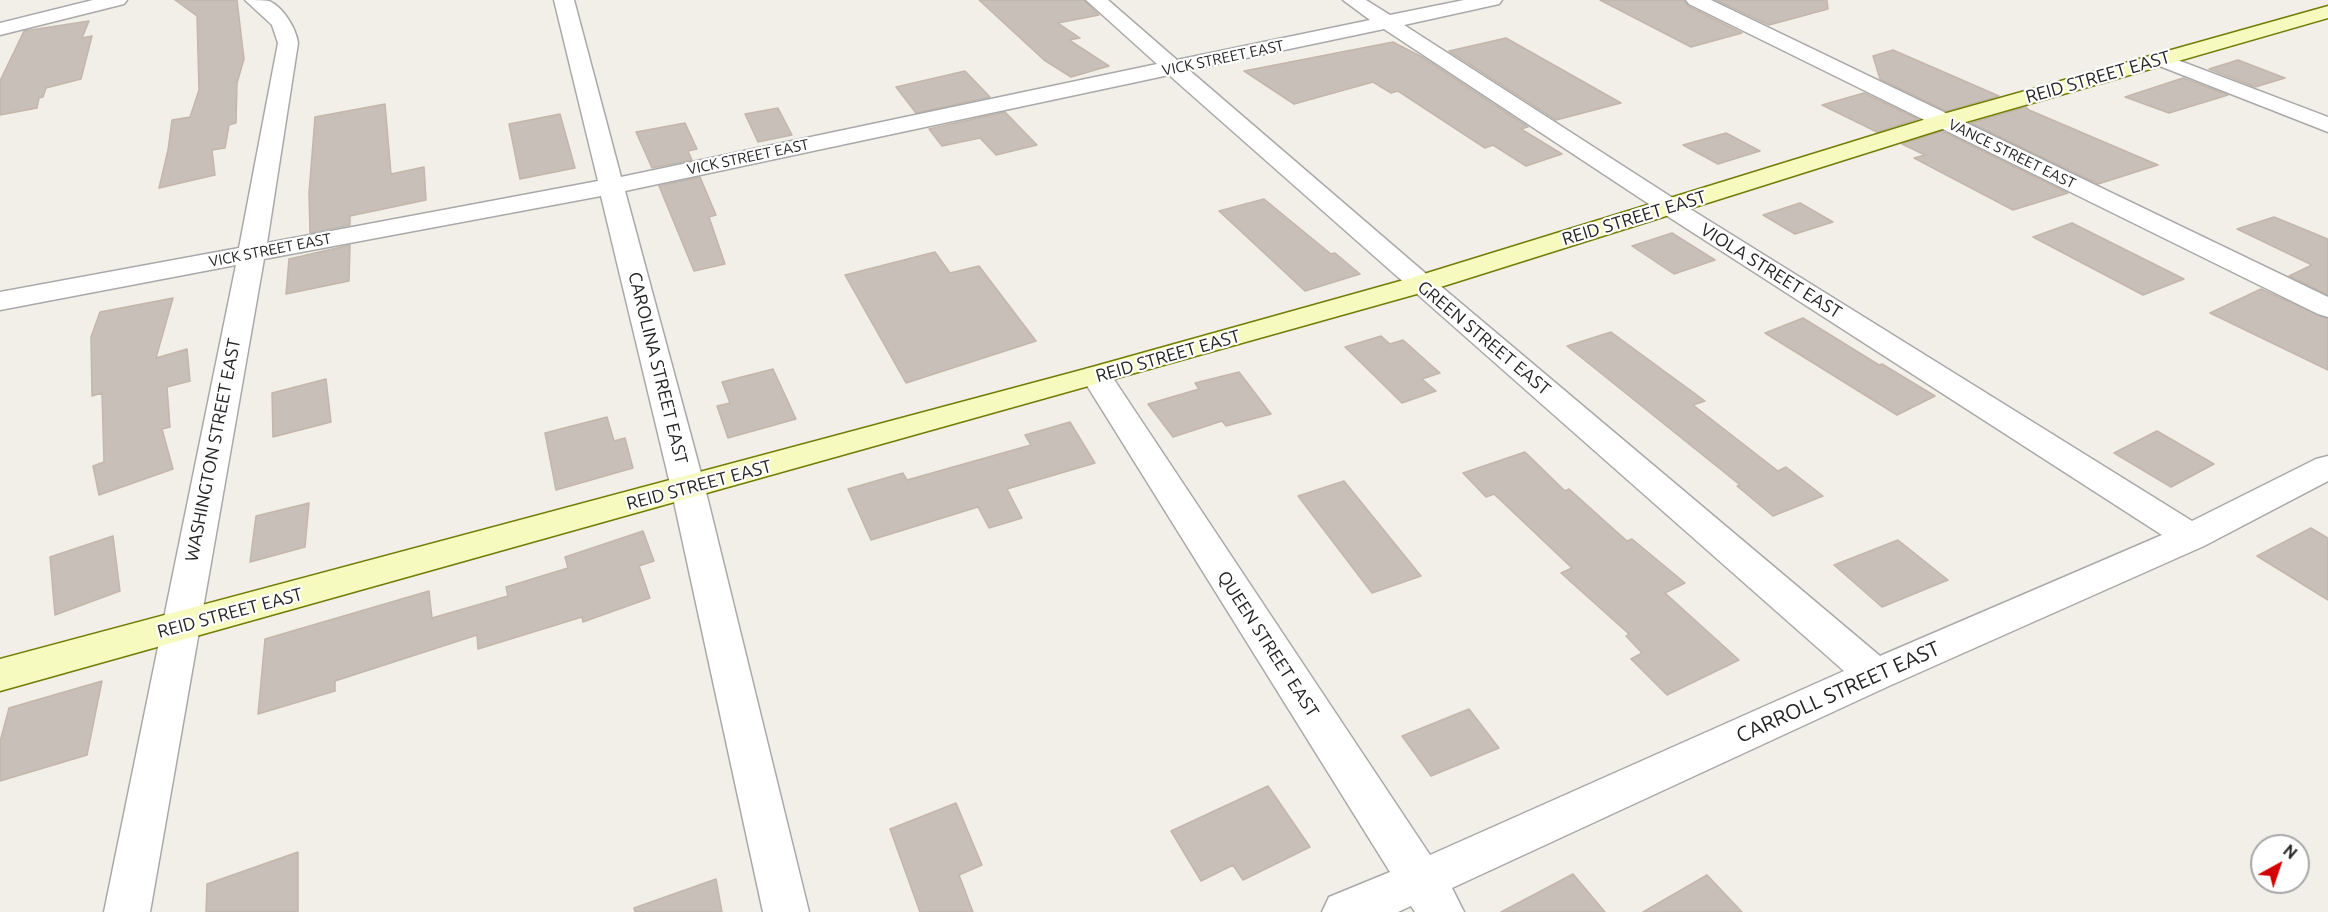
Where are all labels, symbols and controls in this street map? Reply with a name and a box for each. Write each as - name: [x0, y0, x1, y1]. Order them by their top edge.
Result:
- street label: VICK STREET EAST: [1160, 36, 1286, 80]
- street label: REID STREET EAST: [2023, 46, 2173, 108]
- street label: VANCE STREET EAST: [1946, 115, 2078, 193]
- street label: VICK STREET EAST: [685, 135, 811, 179]
- street label: REID STREET EAST: [1559, 186, 1709, 250]
- street label: VIOLA STREET EAST: [1696, 219, 1846, 323]
- street label: VICK STREET EAST: [207, 229, 333, 271]
- street label: CAROLINA STREET EAST: [624, 270, 692, 466]
- street label: GREEN STREET EAST: [1413, 276, 1555, 400]
- street label: REID STREET EAST: [1093, 325, 1243, 387]
- street label: WASHINGTON STREET EAST: [181, 336, 245, 564]
- street label: REID STREET EAST: [624, 455, 774, 515]
- street label: QUEEN STREET EAST: [1213, 567, 1323, 721]
- street label: REID STREET EAST: [155, 583, 305, 643]
- street label: CARROLL STREET EAST: [1732, 636, 1944, 748]
- north arrow: [2250, 834, 2310, 894]
- text: N: [2280, 841, 2301, 862]

